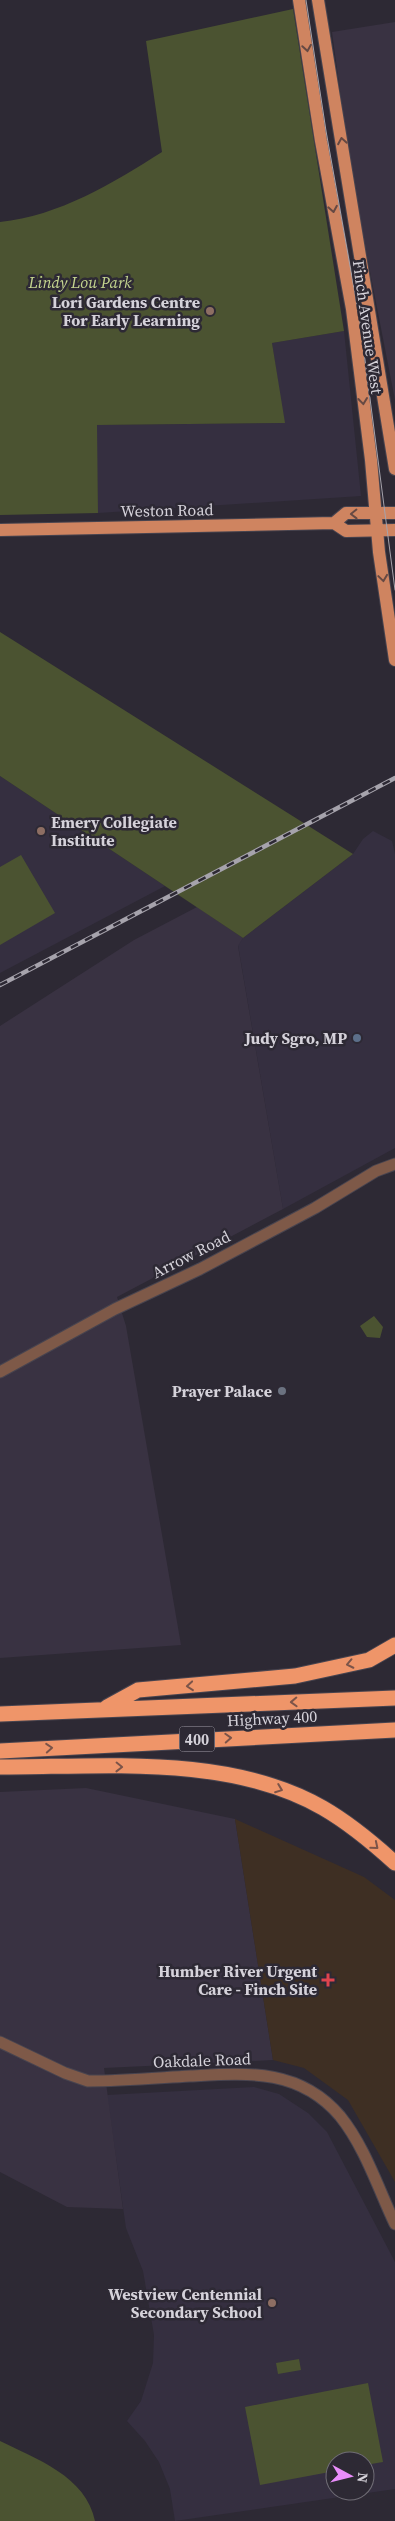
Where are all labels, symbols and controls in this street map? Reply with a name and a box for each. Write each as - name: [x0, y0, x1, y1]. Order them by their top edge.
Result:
- one-way arrow: [301, 44, 311, 53]
- one-way arrow: [337, 136, 348, 144]
- one-way arrow: [327, 204, 337, 213]
- street label: Finch Avenue West: [348, 259, 388, 396]
- park label: Lindy Lou Park: [27, 271, 132, 293]
- place label: Lori Gardens Centre For Early Learning: [52, 291, 200, 331]
- marker: Lori Gardens Centre For Early Learning: [204, 305, 216, 317]
- one-way arrow: [357, 397, 368, 405]
- street label: Weston Road: [120, 498, 214, 522]
- one-way arrow: [350, 508, 358, 519]
- one-way arrow: [377, 574, 387, 583]
- place label: Emery Collegiate Institute: [51, 811, 177, 851]
- marker: Emery Collegiate Institute: [35, 825, 47, 837]
- place label: Judy Sgro, MP: [244, 1027, 347, 1049]
- marker: Judy Sgro, MP: [351, 1032, 363, 1044]
- street label: Arrow Road: [148, 1225, 234, 1283]
- place label: Prayer Palace: [172, 1380, 272, 1402]
- marker: Prayer Palace: [276, 1385, 288, 1397]
- one-way arrow: [346, 1658, 355, 1669]
- one-way arrow: [185, 1680, 193, 1691]
- one-way arrow: [290, 1697, 298, 1707]
- street label: Highway 400: [226, 1705, 318, 1731]
- road number: 400: [180, 1726, 214, 1752]
- one-way arrow: [225, 1733, 233, 1743]
- one-way arrow: [45, 1742, 53, 1753]
- one-way arrow: [115, 1762, 123, 1772]
- one-way arrow: [274, 1783, 283, 1793]
- one-way arrow: [369, 1840, 378, 1848]
- place label: Humber River Urgent Care - Finch Site: [158, 1960, 317, 2000]
- marker: Humber River Urgent Care - Finch Site: [321, 1973, 335, 1987]
- street label: Oakdale Road: [153, 2047, 251, 2073]
- place label: Westview Centennial Secondary School: [108, 2283, 262, 2323]
- marker: Westview Centennial Secondary School: [266, 2297, 278, 2309]
- north arrow: [325, 2451, 375, 2501]
- text: N: [352, 2471, 373, 2484]

